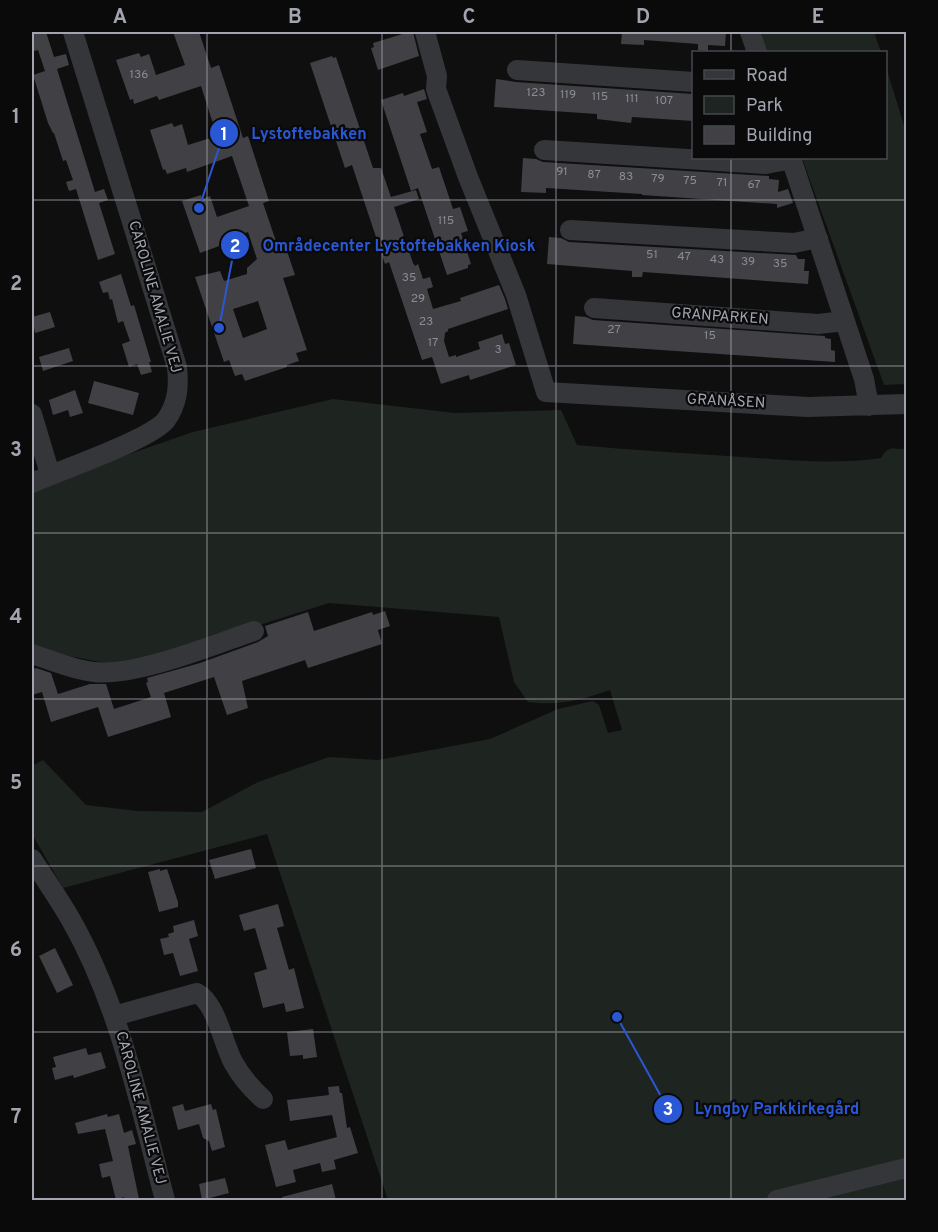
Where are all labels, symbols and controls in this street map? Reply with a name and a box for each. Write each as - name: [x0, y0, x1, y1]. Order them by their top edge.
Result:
- text: A: [113, 5, 127, 31]
- text: B: [288, 5, 302, 31]
- text: C: [463, 5, 475, 31]
- text: D: [636, 5, 650, 31]
- text: E: [812, 5, 824, 31]
- legend: [692, 51, 887, 159]
- text: Road: [746, 65, 788, 88]
- house number: 136: [130, 67, 148, 83]
- house number: 123: [526, 85, 546, 101]
- house number: 119: [560, 87, 576, 103]
- house number: 115: [592, 89, 608, 105]
- house number: 111: [625, 91, 639, 107]
- house number: 107: [655, 93, 673, 109]
- text: Park: [746, 95, 783, 118]
- text: 1: [12, 105, 20, 131]
- callout: Lystoftebakken: [209, 116, 379, 150]
- text: 1: [220, 124, 228, 147]
- text: Lystoftebakken: [251, 125, 367, 145]
- text: Building: [746, 125, 812, 148]
- house number: 91: [556, 164, 568, 180]
- house number: 87: [587, 167, 601, 183]
- house number: 83: [619, 169, 633, 185]
- house number: 79: [651, 171, 665, 187]
- house number: 75: [683, 173, 697, 189]
- house number: 71: [717, 175, 727, 191]
- house number: 67: [747, 177, 761, 193]
- house number: 115: [438, 213, 454, 229]
- street label: CAROLINE AMALIE VEJ: [123, 219, 185, 375]
- callout: Områdecenter Lystoftebakken Kiosk: [220, 228, 547, 262]
- text: 2: [229, 236, 241, 259]
- text: Områdecenter Lystoftebakken Kiosk: [262, 236, 536, 257]
- house number: 51: [646, 247, 658, 263]
- house number: 47: [677, 249, 691, 265]
- house number: 43: [710, 252, 724, 268]
- house number: 39: [741, 254, 755, 270]
- house number: 35: [773, 256, 787, 272]
- house number: 35: [402, 270, 416, 286]
- text: 2: [10, 272, 22, 298]
- house number: 29: [411, 291, 425, 307]
- street label: GRANPARKEN: [671, 304, 769, 330]
- house number: 23: [419, 314, 433, 330]
- house number: 27: [607, 322, 621, 338]
- house number: 15: [704, 328, 716, 344]
- house number: 17: [428, 335, 438, 351]
- house number: 3: [494, 342, 502, 358]
- street label: GRANÅSEN: [686, 390, 766, 414]
- text: 3: [10, 438, 22, 464]
- text: 4: [10, 605, 22, 631]
- text: 5: [10, 771, 22, 797]
- text: 6: [10, 938, 22, 964]
- street label: CAROLINE AMALIE VEJ: [110, 1029, 170, 1187]
- callout: Lyngby Parkkirkegård: [653, 1092, 872, 1126]
- text: 3: [663, 1099, 673, 1122]
- text: Lyngby Parkkirkegård: [695, 1099, 859, 1120]
- text: 7: [11, 1105, 21, 1131]

